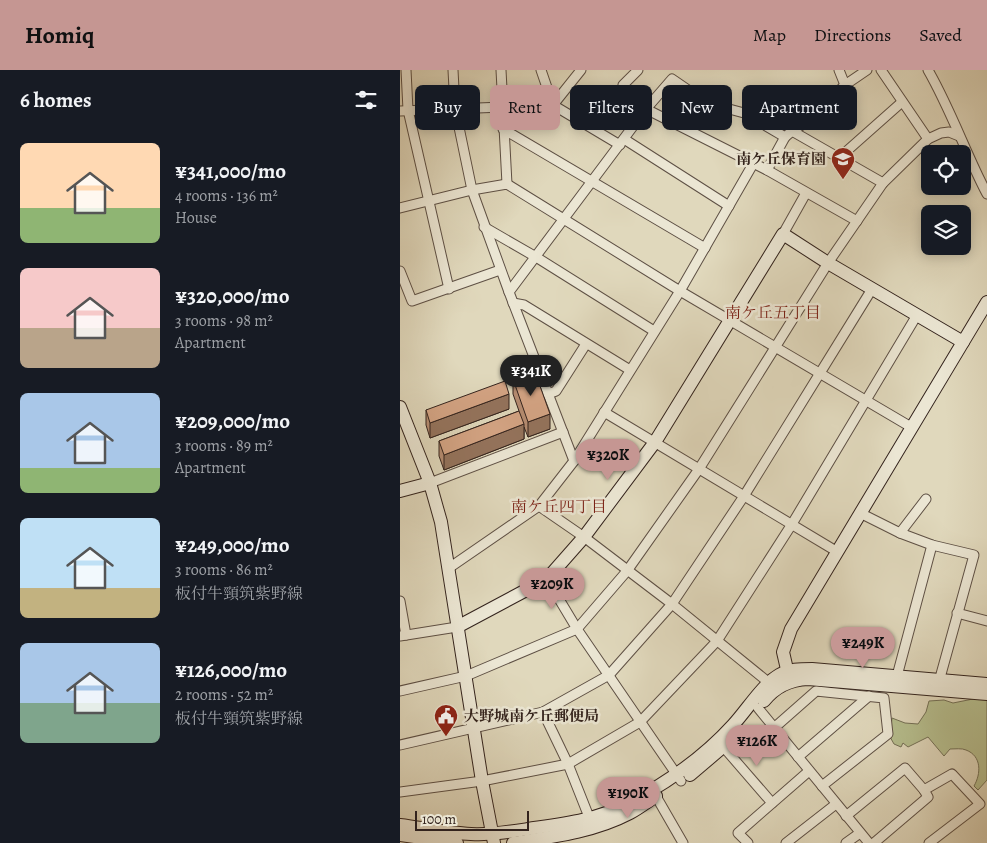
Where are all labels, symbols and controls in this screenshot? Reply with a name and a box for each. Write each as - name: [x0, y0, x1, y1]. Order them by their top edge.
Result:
- text: Homiq: [25, 19, 94, 51]
- text: Map: [753, 23, 786, 47]
- text: Directions: [814, 23, 891, 47]
- text: Saved: [919, 23, 962, 47]
- chip: Buy: [415, 85, 480, 130]
- chip: Rent: [490, 85, 560, 130]
- chip: Filters: [570, 85, 652, 130]
- chip: New: [662, 85, 732, 130]
- chip: Apartment: [742, 85, 857, 130]
- text: 6 homes: [20, 86, 92, 114]
- icon: filters: [352, 86, 380, 114]
- map controls: [921, 145, 971, 255]
- button: locate: [921, 145, 971, 195]
- school or university icon: 南ケ丘保育園: [830, 146, 856, 180]
- place label: 南ケ丘保育園: [736, 149, 826, 169]
- text: ¥341,000/mo: [175, 157, 286, 185]
- icon: home: [60, 163, 120, 223]
- text: 4 rooms · 136 m²: [175, 185, 278, 207]
- button: layers: [921, 205, 971, 255]
- text: House: [175, 207, 217, 229]
- text: ¥320,000/mo: [175, 282, 289, 310]
- icon: home: [60, 288, 120, 348]
- district label: 南ケ丘五丁目: [725, 302, 821, 324]
- text: 3 rooms · 98 m²: [175, 310, 273, 332]
- text: Apartment: [175, 332, 246, 354]
- pin: ¥341K: [496, 354, 566, 397]
- text: ¥341K: [511, 360, 551, 382]
- text: ¥209,000/mo: [175, 407, 290, 435]
- icon: home: [60, 413, 120, 473]
- text: 3 rooms · 89 m²: [175, 435, 273, 457]
- pin: ¥320K: [573, 438, 643, 481]
- text: ¥320K: [587, 444, 629, 466]
- text: Apartment: [175, 457, 246, 479]
- district label: 南ケ丘四丁目: [511, 496, 607, 518]
- text: ¥249,000/mo: [175, 531, 289, 559]
- icon: home: [60, 538, 120, 598]
- text: 3 rooms · 86 m²: [175, 559, 273, 581]
- pin: ¥209K: [517, 568, 587, 610]
- text: ¥209K: [531, 573, 573, 595]
- text: 板付牛頸筑紫野線: [175, 583, 303, 605]
- pin: ¥249K: [828, 626, 898, 669]
- text: ¥249K: [842, 632, 884, 654]
- text: ¥126,000/mo: [175, 656, 287, 684]
- icon: home: [60, 663, 120, 723]
- text: 2 rooms · 52 m²: [175, 684, 273, 706]
- public building icon: 大野城南ケ丘郵便局: [433, 703, 459, 737]
- place label: 大野城南ケ丘郵便局: [464, 706, 599, 726]
- text: 板付牛頸筑紫野線: [175, 708, 303, 730]
- pin: ¥126K: [722, 724, 792, 767]
- text: ¥126K: [737, 730, 777, 752]
- pin: ¥190K: [593, 776, 663, 819]
- text: ¥190K: [608, 782, 648, 804]
- scale bar: [415, 808, 529, 831]
- text: 100 m: [422, 810, 456, 829]

